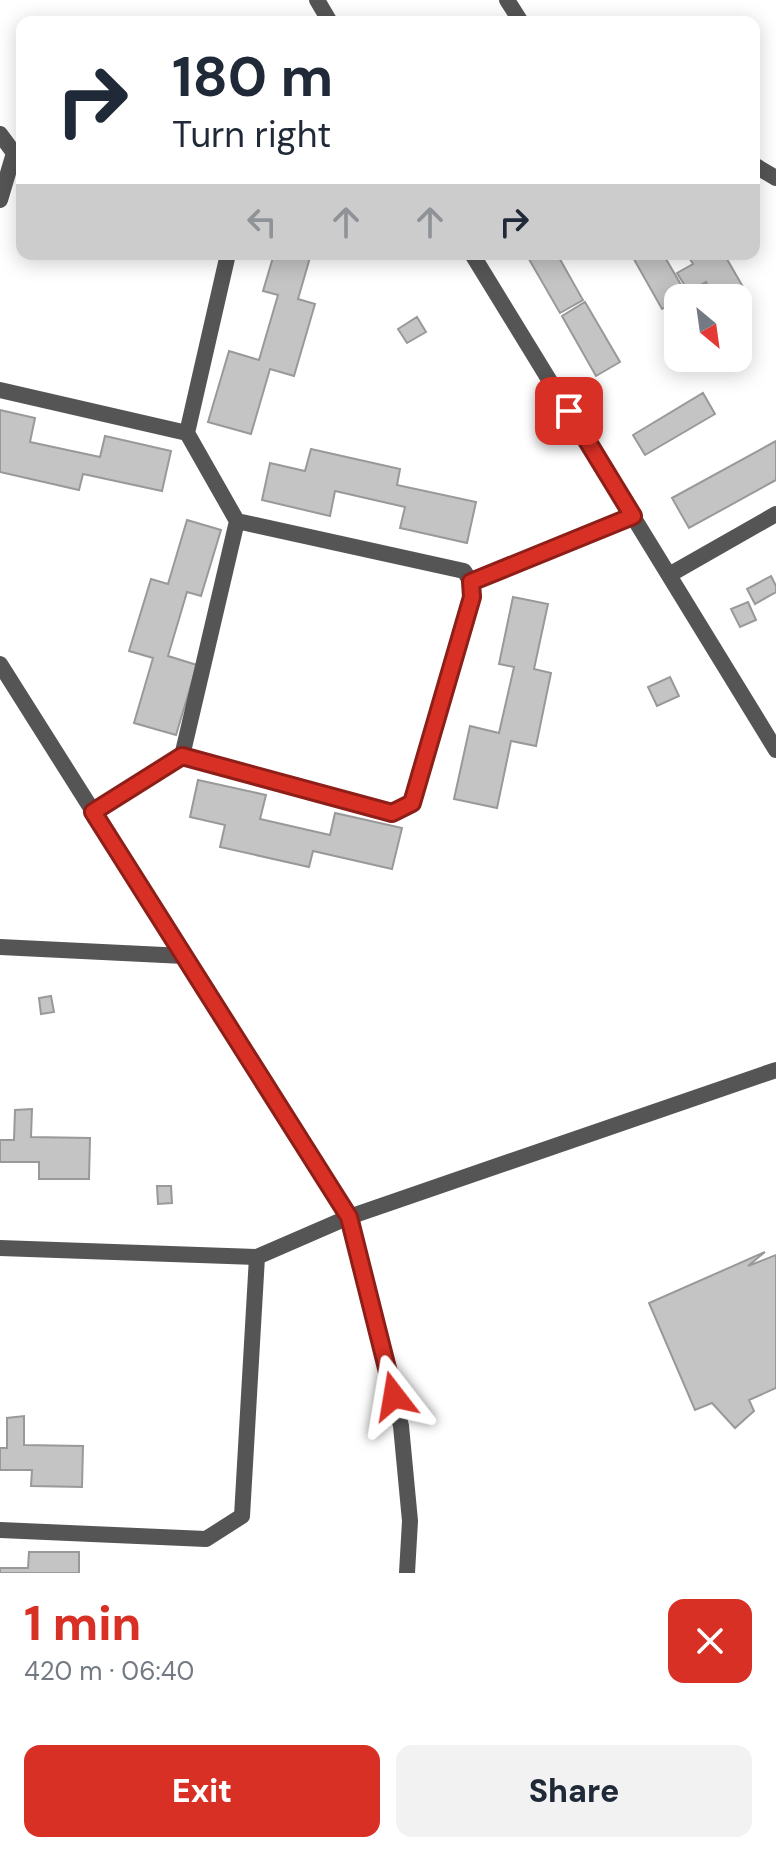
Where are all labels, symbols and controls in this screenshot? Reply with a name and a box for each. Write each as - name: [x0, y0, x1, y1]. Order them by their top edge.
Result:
- text: 180 m: [172, 40, 333, 113]
- icon: right: [40, 48, 144, 152]
- text: Turn right: [172, 111, 331, 158]
- icon: left: [240, 200, 284, 244]
- icon: ahead: [324, 200, 368, 244]
- icon: ahead: [408, 200, 452, 244]
- icon: right: [492, 200, 536, 244]
- north arrow: [664, 284, 752, 372]
- map controls: [664, 284, 752, 372]
- pin: [535, 377, 603, 445]
- icon: arrive: [547, 389, 591, 433]
- position arrow: [352, 1354, 436, 1438]
- text: 1 min: [24, 1592, 141, 1655]
- button: close: [668, 1599, 752, 1683]
- text: 420 m · 06:40: [24, 1654, 194, 1688]
- button: Exit: [24, 1745, 380, 1837]
- button: Share: [396, 1745, 752, 1837]

